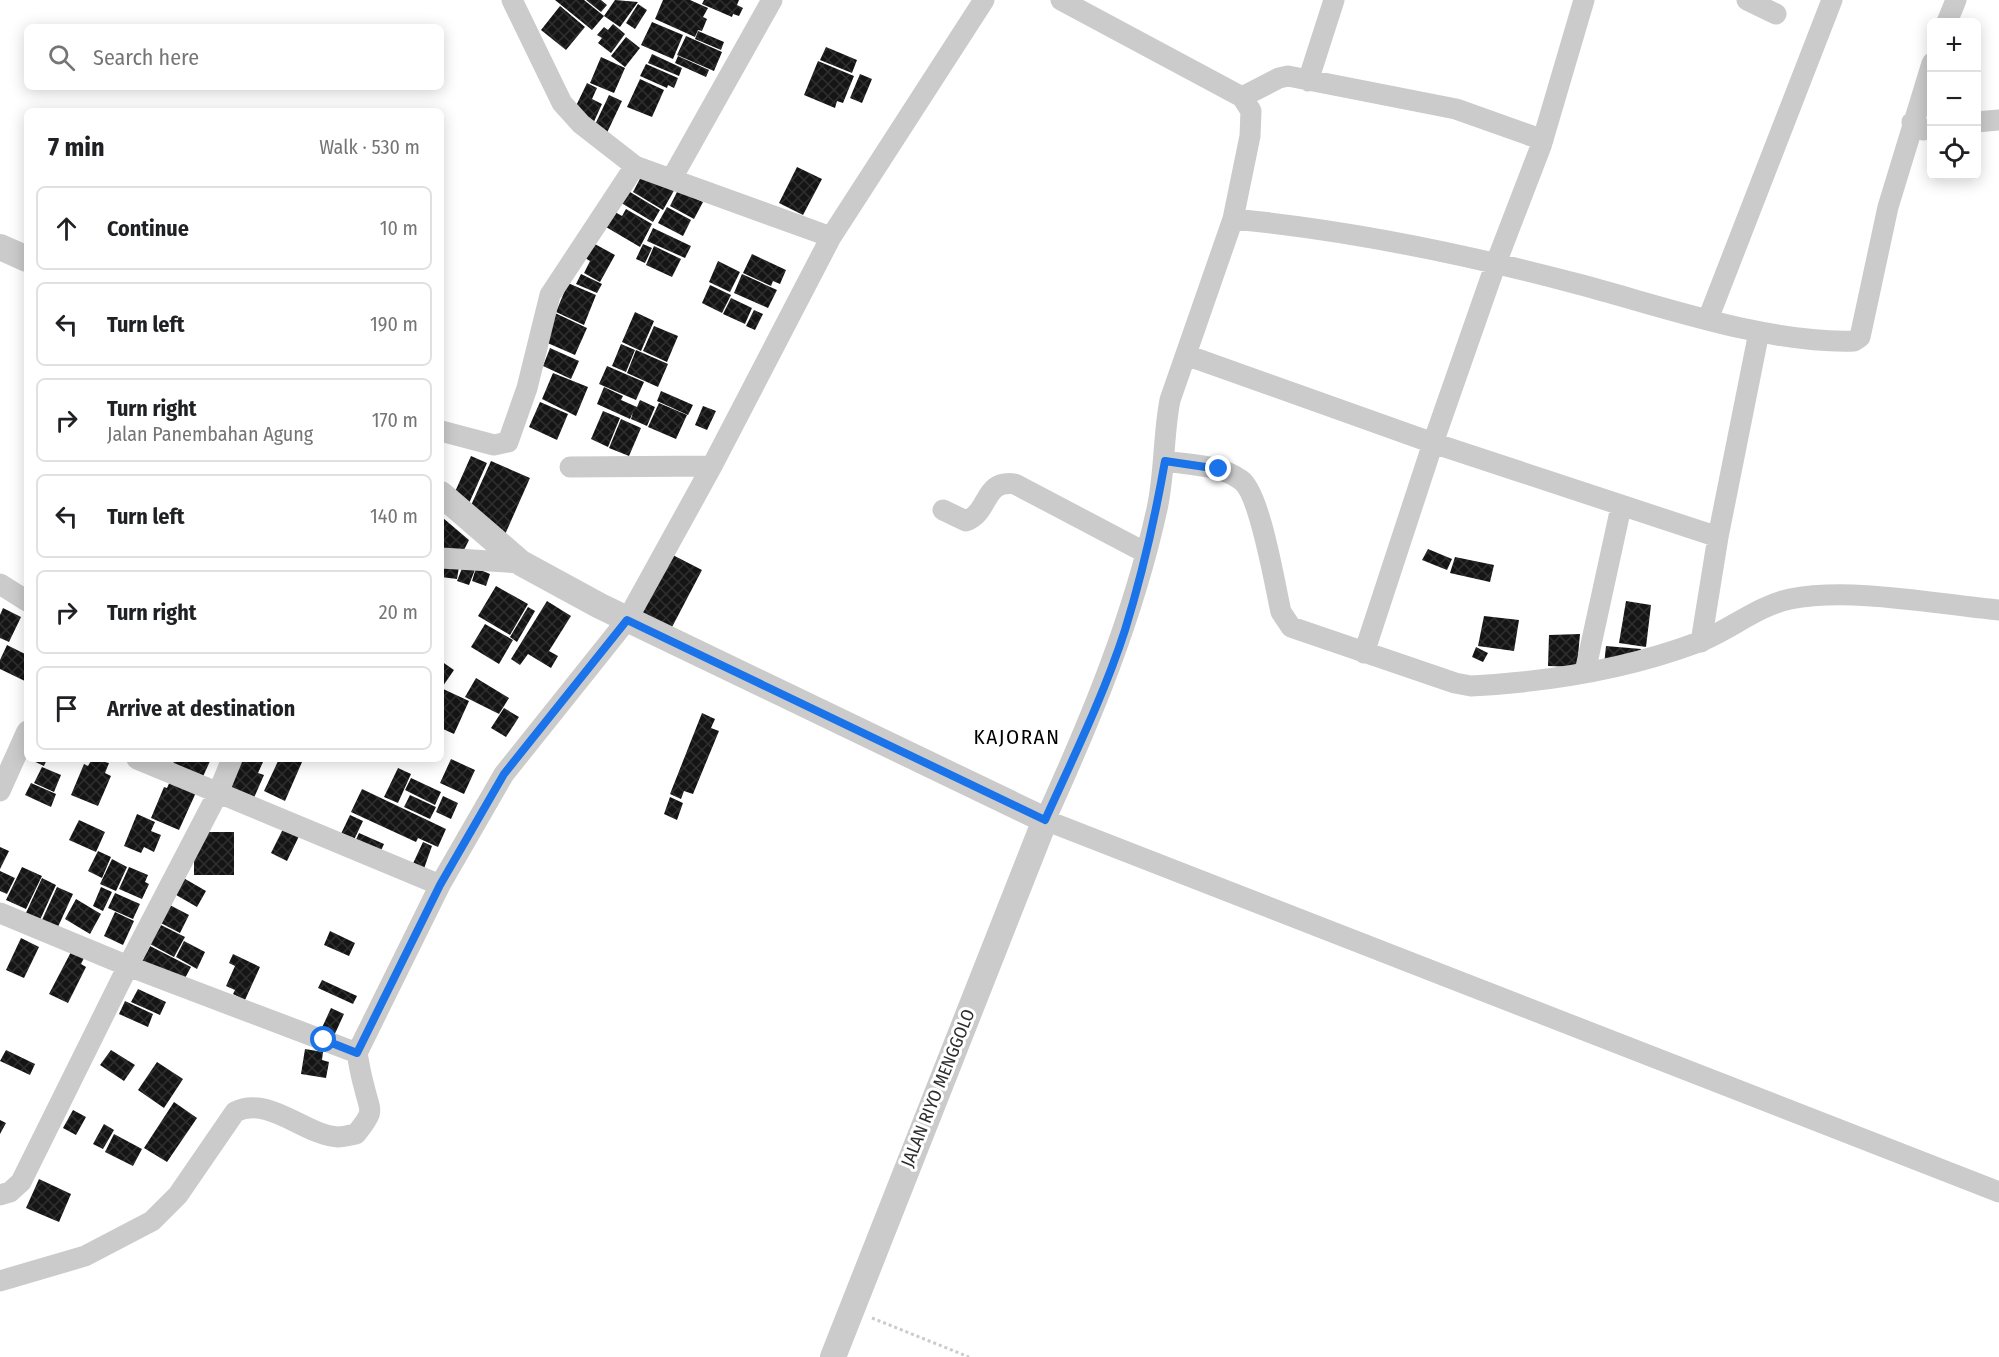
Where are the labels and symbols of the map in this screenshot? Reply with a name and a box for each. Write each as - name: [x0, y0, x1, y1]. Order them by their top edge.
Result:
- route end: [1205, 455, 1231, 481]
- district label: KAJORAN: [974, 724, 1060, 750]
- street label: JALAN RIYO MENGGOLO: [896, 1006, 980, 1170]
- route start: [310, 1026, 336, 1052]

